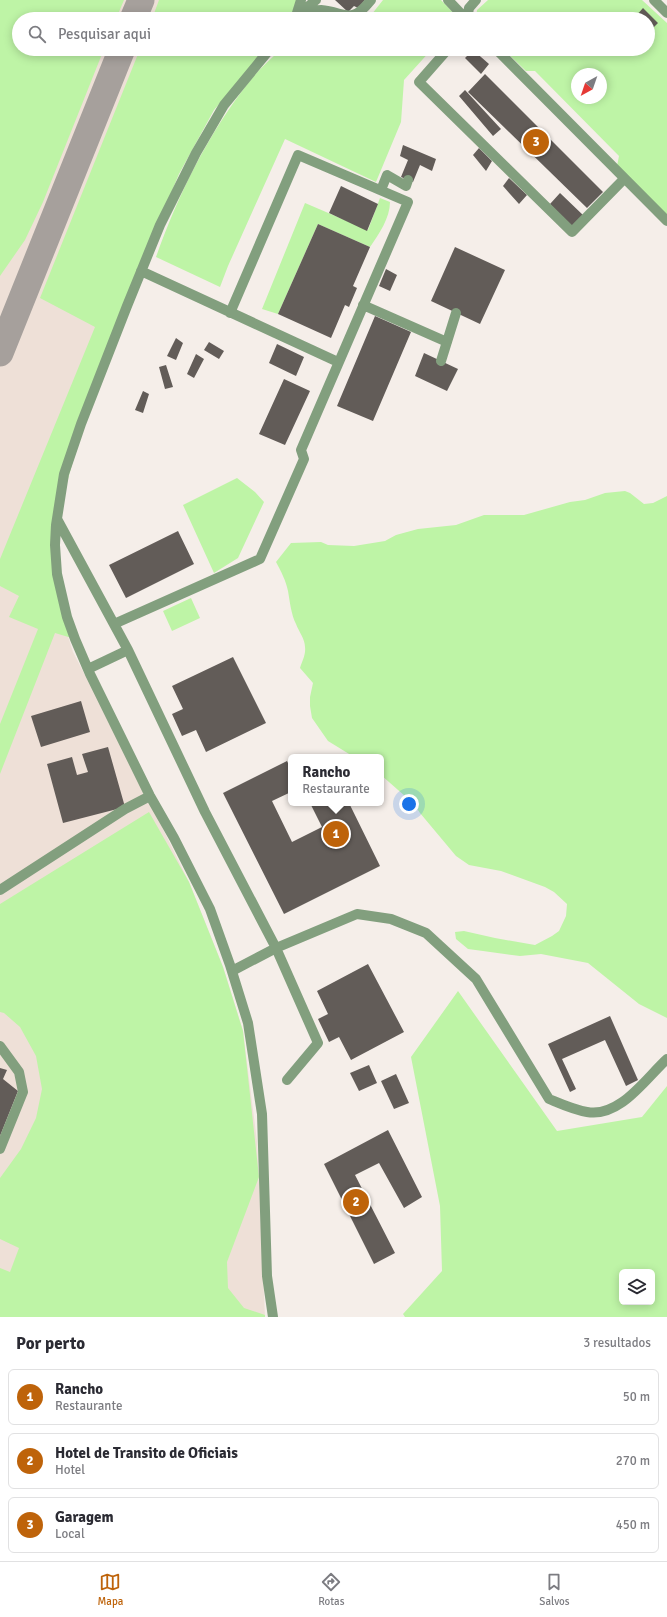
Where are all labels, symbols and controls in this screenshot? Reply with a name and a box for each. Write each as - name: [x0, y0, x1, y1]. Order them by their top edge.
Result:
- search box: [12, 12, 655, 56]
- icon: search: [26, 23, 48, 45]
- text: Pesquisar aqui: [58, 25, 151, 43]
- north arrow: [571, 68, 607, 104]
- pin: 3: [523, 127, 549, 157]
- popup: [288, 754, 384, 806]
- text: Rancho: [302, 763, 350, 781]
- text: Restaurante: [302, 781, 370, 797]
- your location: [399, 794, 419, 814]
- pin: 1: [323, 819, 349, 849]
- pin: 2: [343, 1187, 369, 1217]
- map controls: [619, 1269, 655, 1305]
- button: layers: [619, 1269, 655, 1305]
- text: Por perto: [16, 1333, 85, 1354]
- text: 3 resultados: [583, 1335, 651, 1351]
- text: Rancho: [55, 1380, 103, 1398]
- text: 1: [26, 1389, 34, 1405]
- text: 50 m: [623, 1389, 650, 1405]
- text: Restaurante: [55, 1398, 122, 1414]
- text: Hotel de Transito de Oficiais: [55, 1444, 238, 1462]
- text: 2: [26, 1453, 34, 1469]
- text: 270 m: [616, 1453, 650, 1469]
- text: Hotel: [55, 1462, 85, 1478]
- text: Garagem: [55, 1508, 114, 1526]
- text: 3: [26, 1517, 34, 1533]
- text: 450 m: [616, 1517, 650, 1533]
- text: Local: [55, 1526, 85, 1542]
- tab: Mapa: [97, 1571, 123, 1608]
- tab: Rotas: [318, 1571, 344, 1608]
- tab: Salvos: [539, 1571, 570, 1608]

